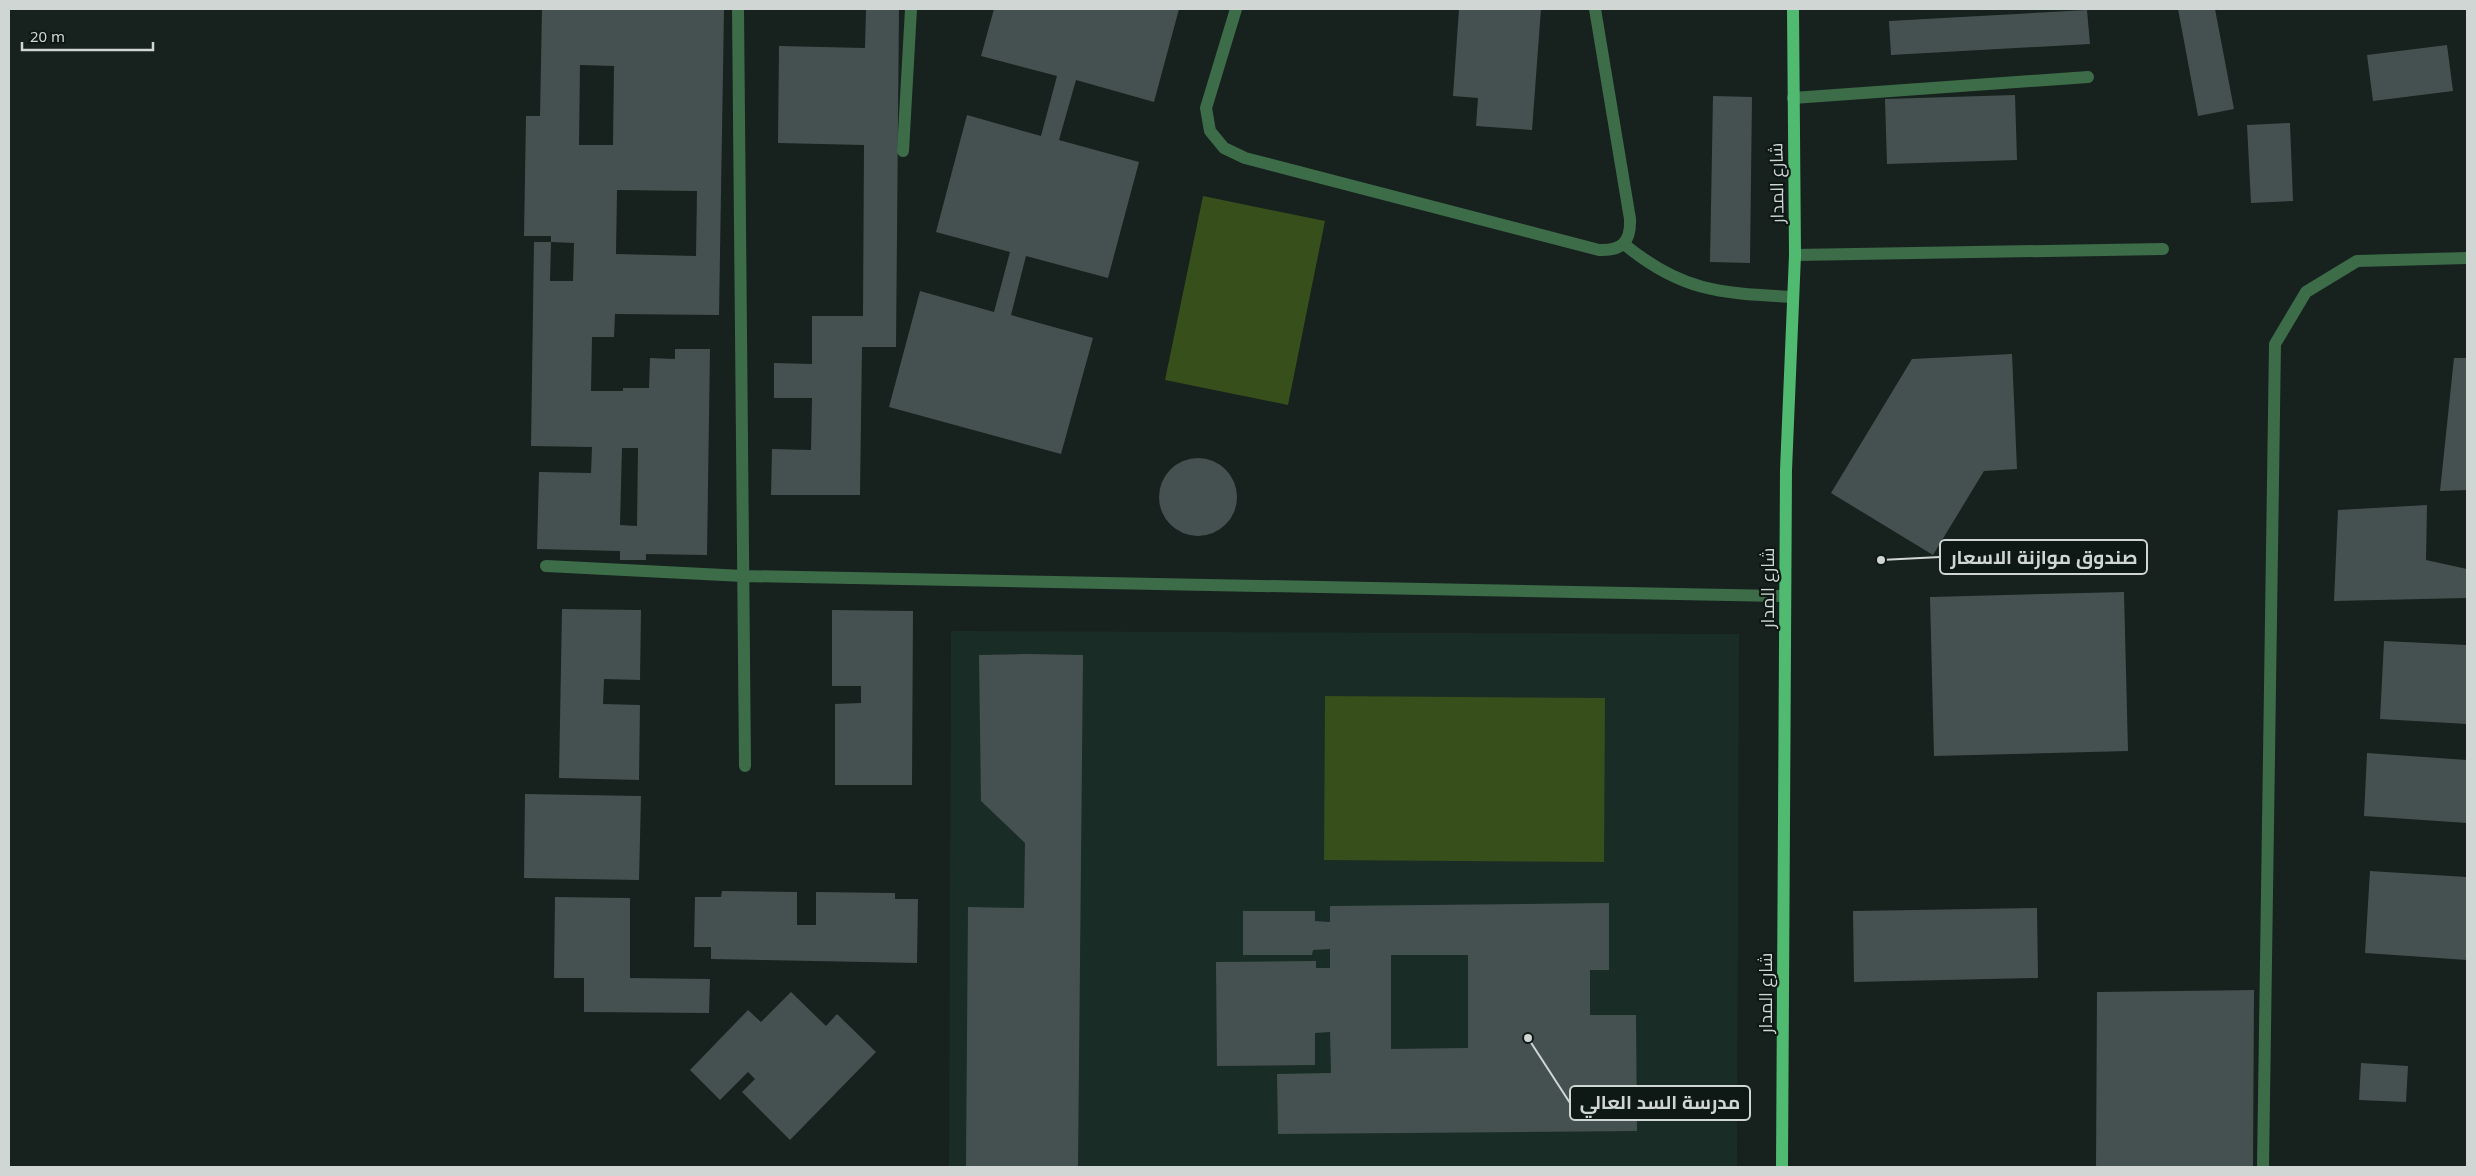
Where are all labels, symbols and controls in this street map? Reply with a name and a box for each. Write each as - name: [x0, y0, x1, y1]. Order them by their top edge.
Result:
- scale bar: [22, 20, 154, 52]
- text: 20 m: [30, 26, 65, 46]
- street label: شارع المدار: [1763, 142, 1790, 225]
- callout: صندوق موازنة الاسعار: [1940, 540, 2147, 574]
- text: صندوق موازنة الاسعار: [1949, 544, 2138, 570]
- street label: شارع المدار: [1755, 548, 1780, 629]
- street label: شارع المدار: [1753, 953, 1778, 1034]
- callout: مدرسة السد العالي: [1570, 1086, 1750, 1120]
- text: مدرسة السد العالي: [1580, 1089, 1740, 1118]

